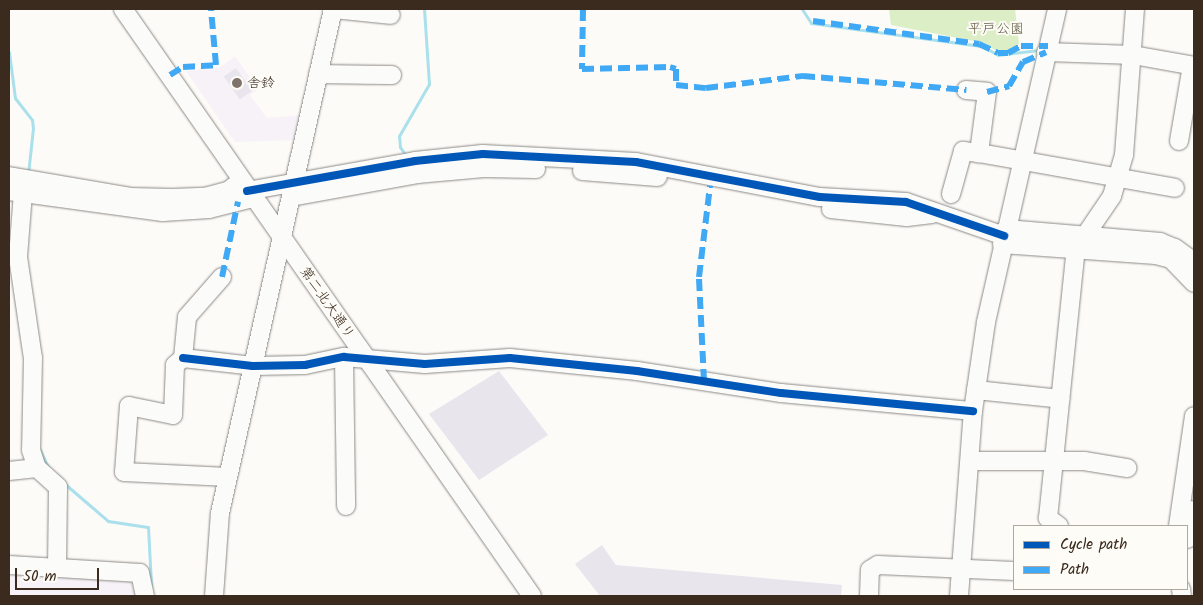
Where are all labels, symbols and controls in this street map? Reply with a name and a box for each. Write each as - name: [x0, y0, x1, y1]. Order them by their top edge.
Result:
- park label: 平戸公園: [968, 21, 1024, 37]
- place label: 舎鈴: [247, 75, 275, 91]
- marker: 舎鈴: [231, 77, 243, 89]
- street label: 第二北大通り: [296, 264, 358, 342]
- legend: [1013, 525, 1188, 590]
- text: Cycle path: [1060, 533, 1127, 557]
- scale bar: [18, 558, 101, 590]
- text: Path: [1060, 558, 1089, 582]
- text: 50 m: [23, 565, 57, 589]

